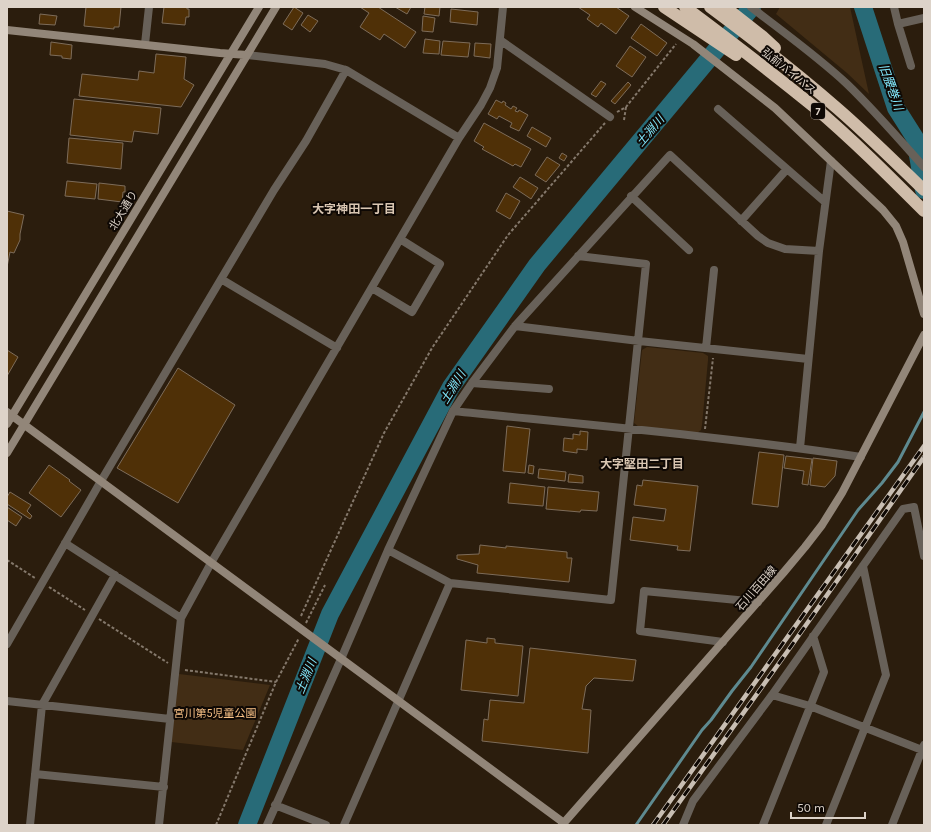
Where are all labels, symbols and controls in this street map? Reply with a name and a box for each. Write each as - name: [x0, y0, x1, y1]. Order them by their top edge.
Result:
- street label: 弘前バイパス: [759, 46, 818, 97]
- water label: 旧腰巻川: [876, 62, 906, 114]
- road number: 7: [811, 103, 825, 119]
- water label: 土淵川: [633, 111, 668, 149]
- street label: 北大通り: [107, 188, 140, 232]
- district label: 大字神田一丁目: [312, 202, 396, 216]
- water label: 土淵川: [438, 366, 470, 406]
- district label: 大字堅田二丁目: [600, 457, 684, 471]
- street label: 石川百田線: [733, 563, 779, 613]
- water label: 土淵川: [293, 655, 320, 695]
- park label: 宮川第5児童公園: [173, 707, 257, 720]
- scale bar: [791, 794, 865, 820]
- text: 50 m: [797, 801, 825, 815]

